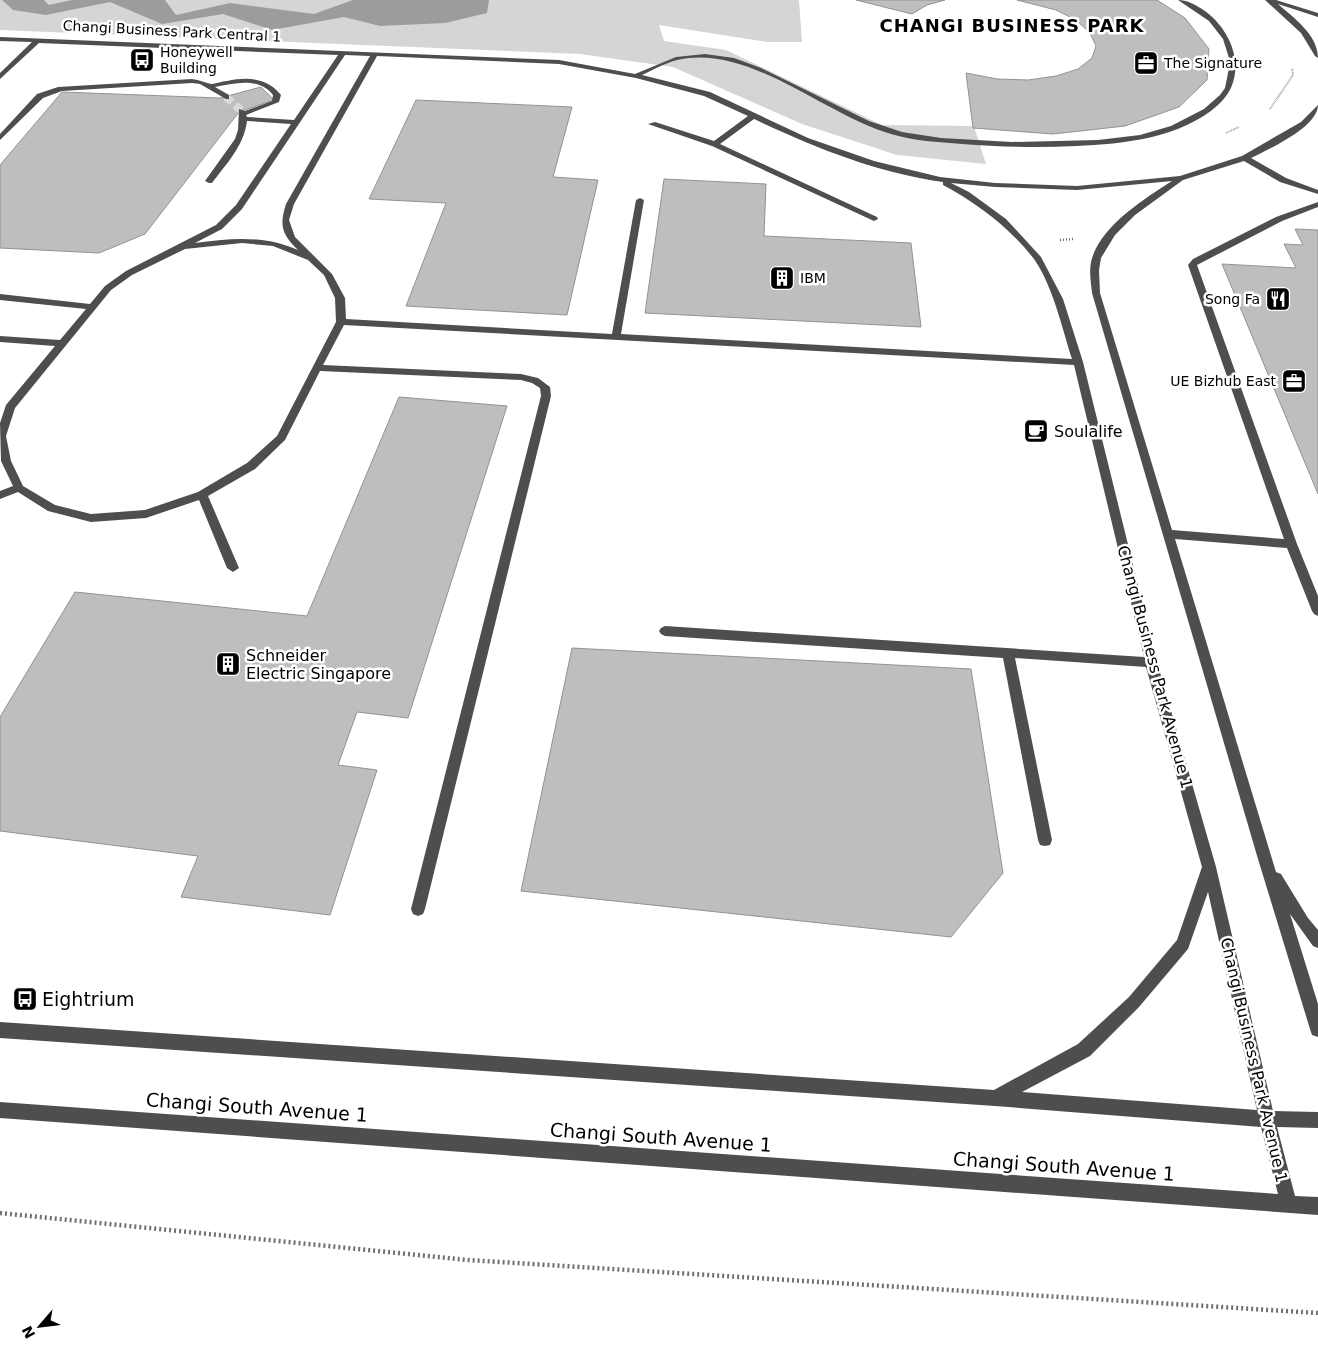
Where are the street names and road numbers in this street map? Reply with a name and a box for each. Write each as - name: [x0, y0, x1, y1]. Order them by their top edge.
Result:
- street label: Changi Business Park Central 1: [62, 17, 282, 45]
- street label: Changi Business Park Avenue 1: [1113, 543, 1197, 791]
- street label: Changi Business Park Avenue 1: [1217, 936, 1291, 1184]
- street label: Changi South Avenue 1: [145, 1088, 369, 1126]
- street label: Changi South Avenue 1: [549, 1118, 773, 1156]
- street label: Changi South Avenue 1: [952, 1147, 1176, 1185]

